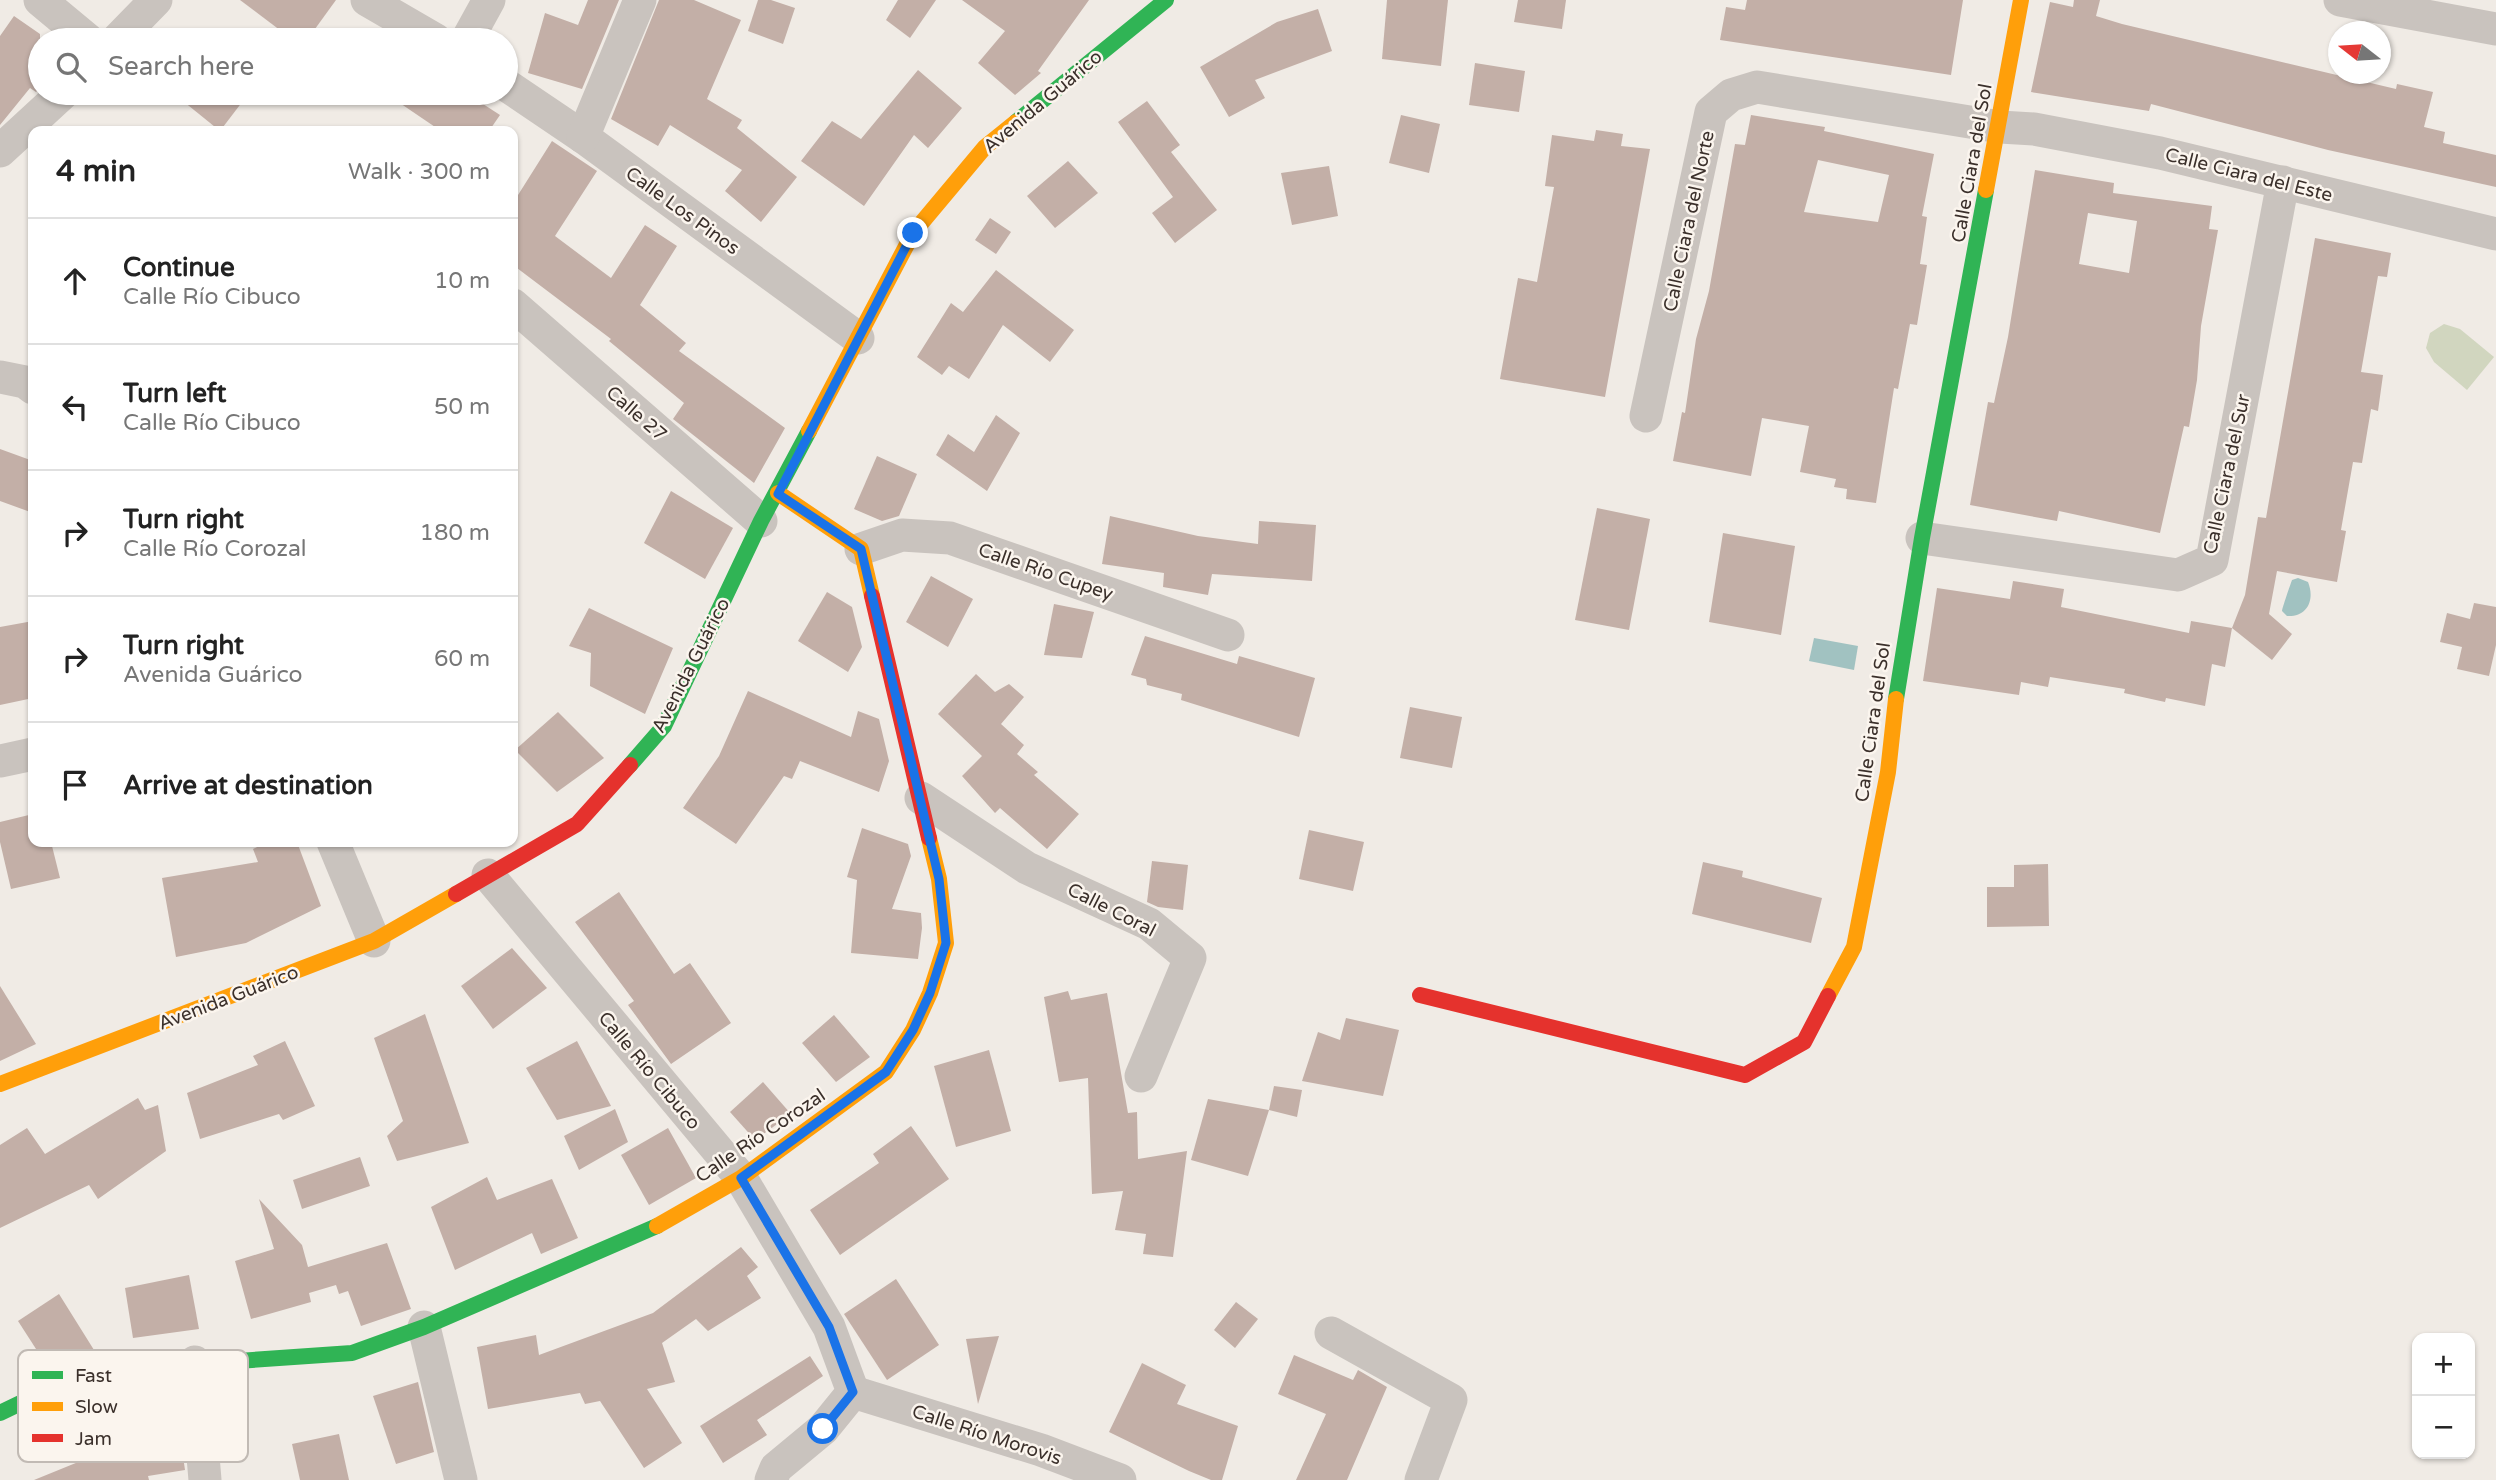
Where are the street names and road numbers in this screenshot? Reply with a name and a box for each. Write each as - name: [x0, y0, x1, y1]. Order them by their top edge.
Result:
- street label: Avenida Guárico: [979, 46, 1107, 158]
- street label: Calle Ciara del Sol: [1947, 82, 1997, 244]
- street label: Calle Ciara del Norte: [1659, 129, 1719, 314]
- street label: Calle Ciara del Este: [2163, 144, 2335, 206]
- street label: Calle Los Pinos: [621, 162, 744, 259]
- street label: Calle 27: [602, 382, 671, 446]
- street label: Calle Ciara del Sur: [2199, 391, 2255, 556]
- street label: Calle Río Cupey: [975, 539, 1116, 605]
- street label: Avenida Guárico: [647, 594, 734, 737]
- street label: Calle Ciara del Sol: [1851, 641, 1895, 803]
- street label: Calle Coral: [1064, 878, 1159, 942]
- street label: Avenida Guárico: [155, 961, 302, 1035]
- street label: Calle Río Cibuco: [594, 1007, 705, 1134]
- street label: Calle Río Corozal: [692, 1084, 830, 1187]
- street label: Calle Río Morovis: [909, 1400, 1064, 1469]

